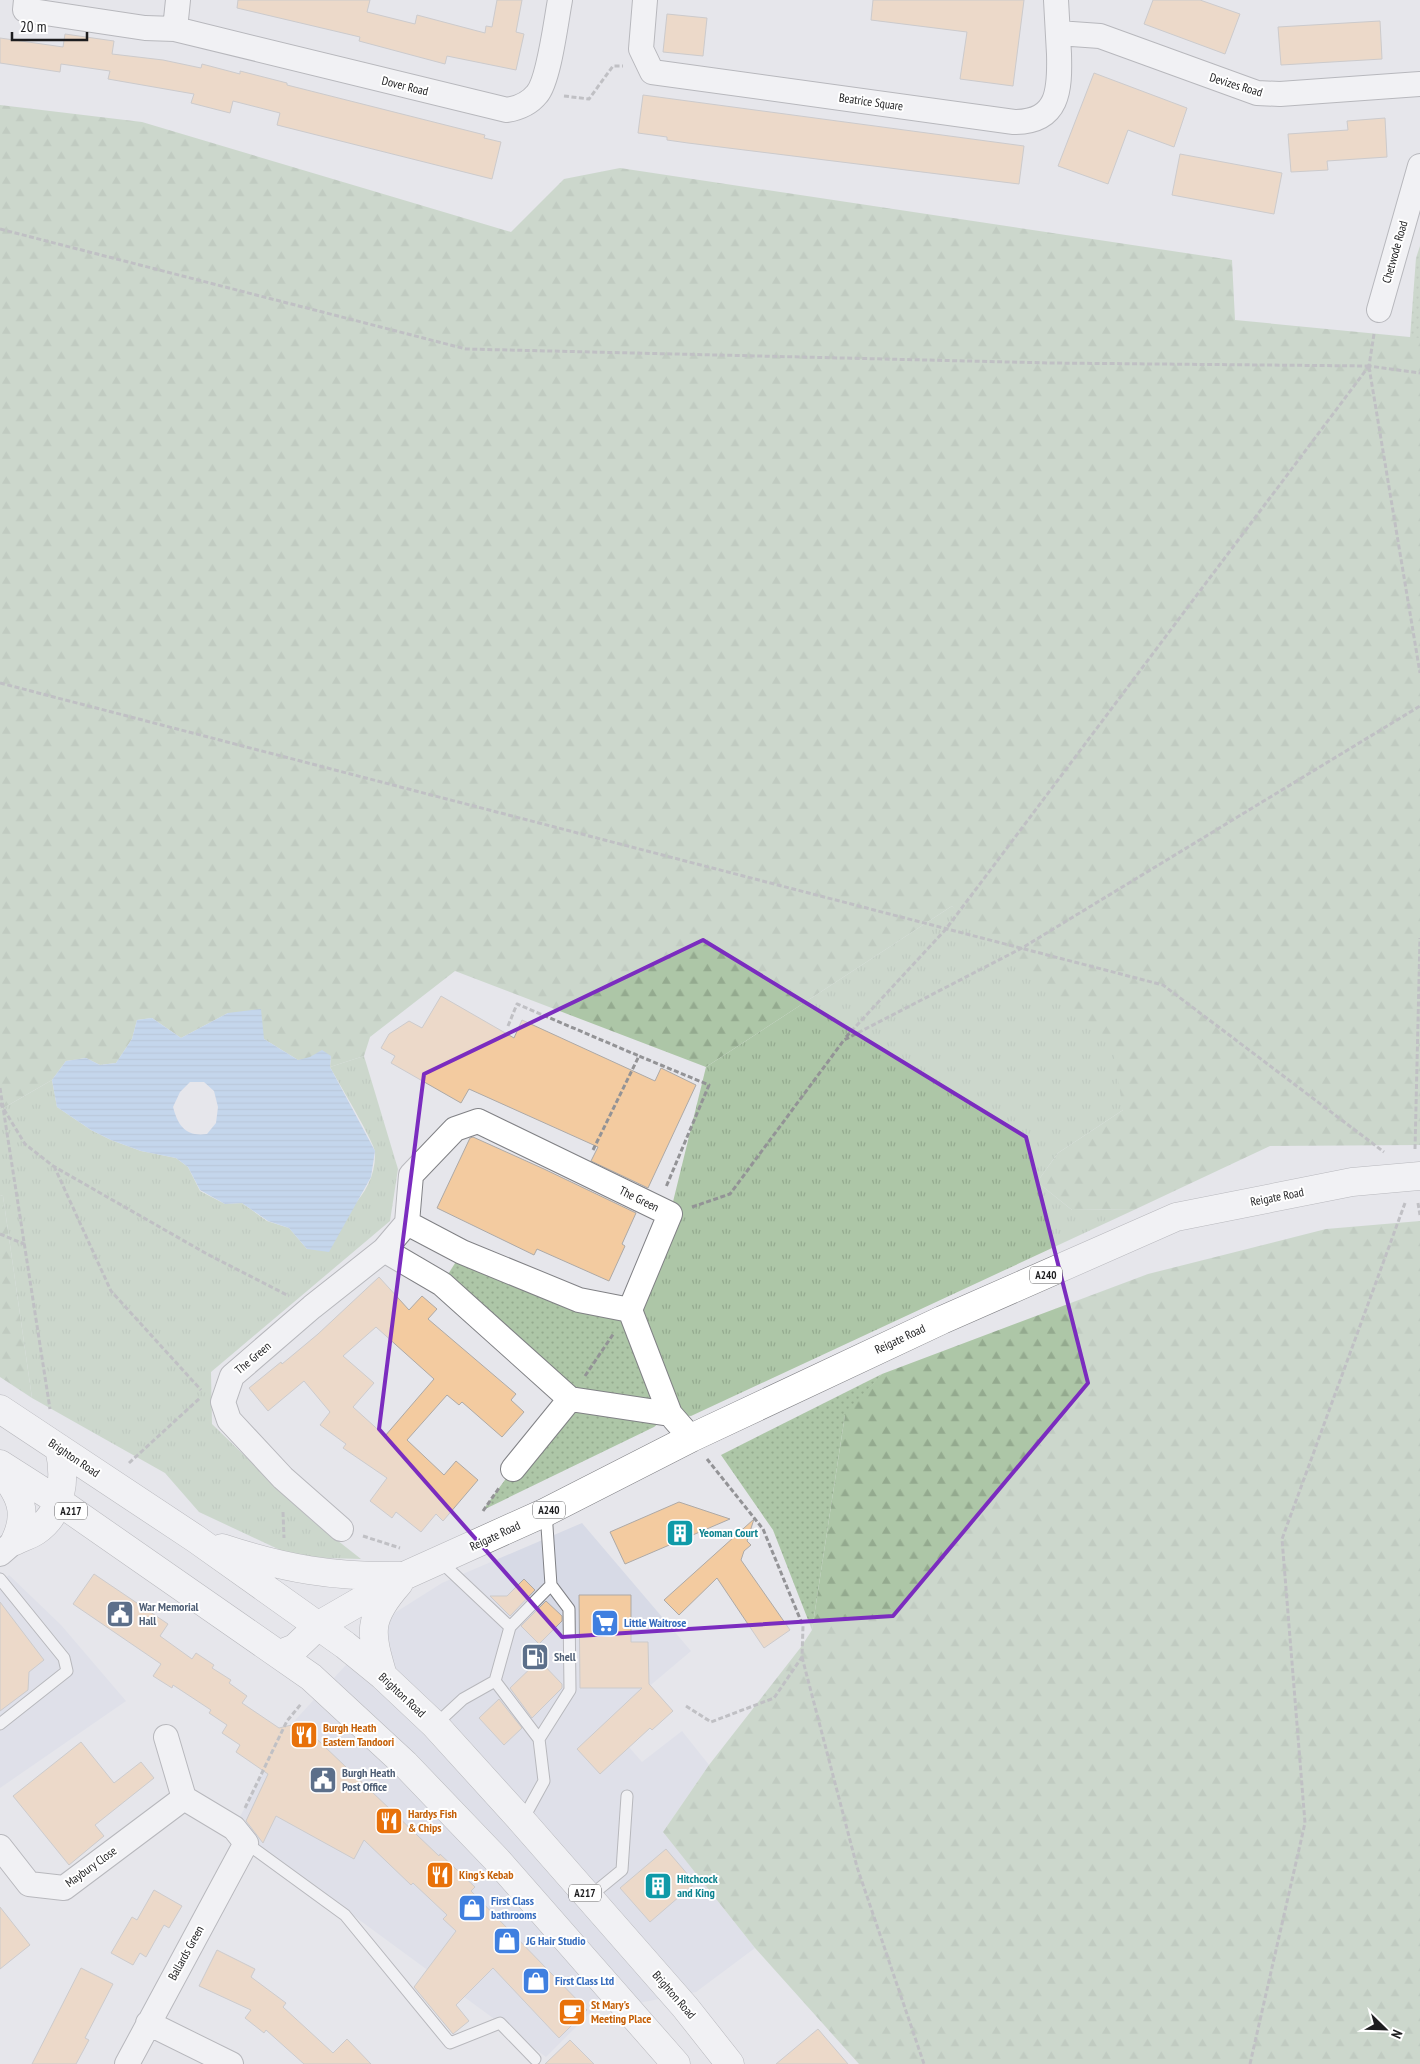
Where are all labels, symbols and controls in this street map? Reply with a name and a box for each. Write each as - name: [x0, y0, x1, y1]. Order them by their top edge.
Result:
- scale bar: [12, 10, 88, 42]
- text: 20 m: [20, 17, 46, 36]
- street label: Devizes Road: [1208, 69, 1264, 100]
- street label: Dover Road: [380, 73, 430, 99]
- street label: Beatrice Square: [838, 90, 904, 113]
- street label: Chetwode Road: [1378, 219, 1411, 285]
- street label: The Green: [617, 1183, 662, 1215]
- street label: Reigate Road: [1249, 1184, 1305, 1209]
- road number: A240: [1030, 1266, 1062, 1284]
- street label: Reigate Road: [872, 1320, 927, 1357]
- street label: The Green: [232, 1338, 274, 1377]
- street label: Brighton Road: [46, 1435, 103, 1480]
- road number: A217: [55, 1502, 87, 1520]
- road number: A240: [533, 1502, 565, 1518]
- street label: Reigate Road: [467, 1517, 522, 1554]
- building icon: Yeoman Court: [665, 1518, 695, 1548]
- place label: Yeoman Court: [698, 1525, 759, 1540]
- public building icon: War Memorial Hall: [105, 1599, 135, 1629]
- place label: War Memorial Hall: [138, 1599, 199, 1628]
- supermarket icon: Little Waitrose: [590, 1608, 620, 1638]
- place label: Little Waitrose: [624, 1615, 686, 1630]
- fuel station icon: Shell: [520, 1642, 550, 1672]
- place label: Shell: [554, 1649, 576, 1664]
- street label: Brighton Road: [376, 1669, 429, 1720]
- restaurant icon: Burgh Heath Eastern Tandoori: [289, 1720, 319, 1750]
- place label: Burgh Heath Eastern Tandoori: [323, 1720, 394, 1749]
- public building icon: Burgh Heath Post Office: [308, 1765, 338, 1795]
- place label: Burgh Heath Post Office: [342, 1765, 395, 1794]
- restaurant icon: Hardys Fish & Chips: [374, 1806, 404, 1836]
- place label: Hardys Fish & Chips: [408, 1806, 457, 1835]
- street label: Maybury Close: [62, 1843, 119, 1890]
- restaurant icon: King's Kebab: [425, 1860, 455, 1890]
- place label: King's Kebab: [459, 1867, 514, 1882]
- building icon: Hitchcock and King: [643, 1871, 673, 1901]
- place label: Hitchcock and King: [677, 1871, 718, 1900]
- road number: A217: [569, 1885, 601, 1902]
- shop icon: First Class bathrooms: [457, 1893, 487, 1923]
- place label: First Class bathrooms: [491, 1893, 537, 1922]
- street label: Ballards Green: [164, 1923, 207, 1983]
- shop icon: JG Hair Studio: [492, 1926, 522, 1956]
- place label: JG Hair Studio: [525, 1933, 586, 1948]
- shop icon: First Class Ltd: [521, 1966, 551, 1996]
- street label: Brighton Road: [649, 1968, 699, 2022]
- place label: First Class Ltd: [555, 1973, 614, 1988]
- cafe icon: St Mary's Meeting Place: [557, 1997, 587, 2027]
- place label: St Mary's Meeting Place: [591, 1997, 651, 2026]
- north arrow: [1360, 2004, 1410, 2054]
- text: N: [1387, 2027, 1407, 2041]

